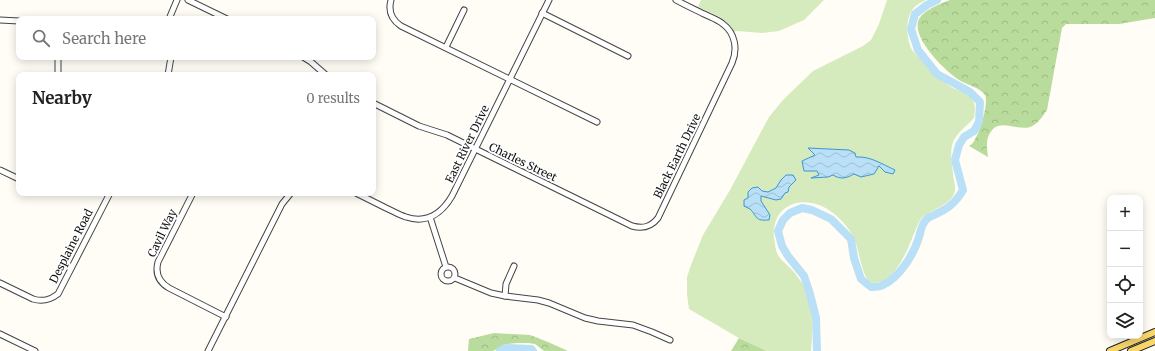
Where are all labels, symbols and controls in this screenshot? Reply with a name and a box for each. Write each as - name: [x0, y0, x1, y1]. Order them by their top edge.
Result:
- search box: [16, 16, 376, 60]
- icon: search: [30, 27, 52, 49]
- text: Search here: [62, 29, 146, 48]
- text: Nearby: [32, 87, 92, 109]
- text: 0 results: [306, 90, 360, 107]
- street label: East River Drive: [442, 103, 492, 185]
- street label: Black Earth Drive: [650, 111, 704, 201]
- street label: Charles Street: [487, 140, 560, 185]
- map controls: [1107, 195, 1143, 339]
- button: +: [1107, 195, 1143, 231]
- street label: Desplaine Road: [46, 206, 96, 286]
- street label: Cavil Way: [144, 206, 180, 259]
- button: −: [1107, 231, 1143, 267]
- button: locate: [1107, 267, 1143, 303]
- button: layers: [1107, 303, 1143, 339]

